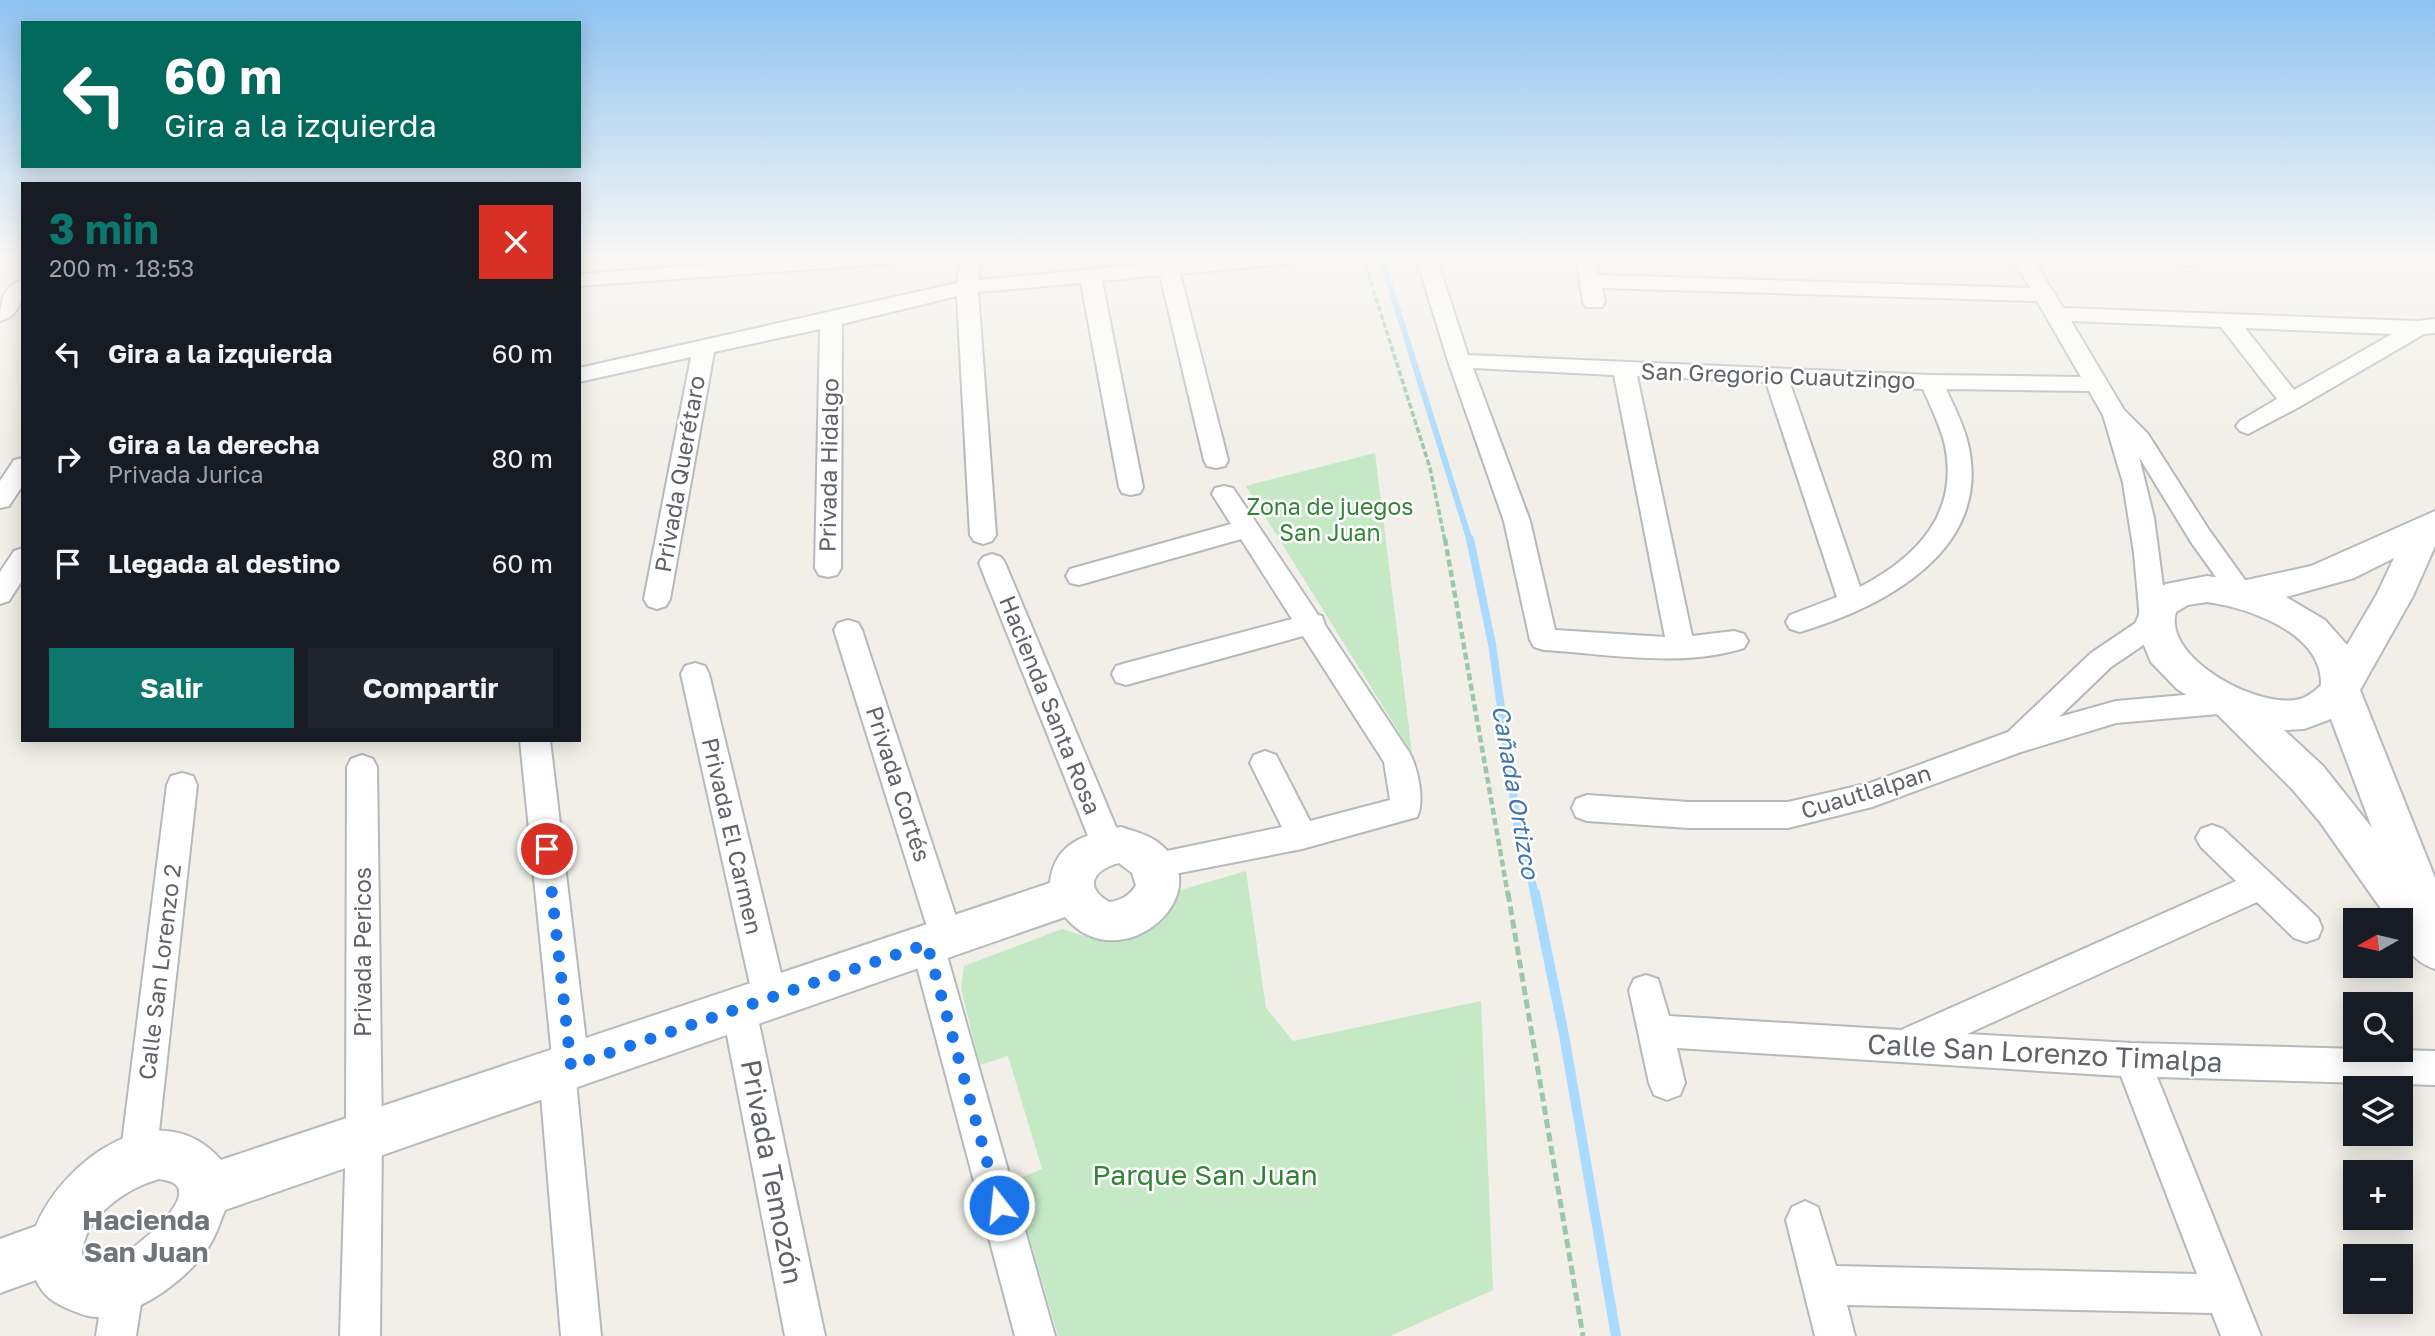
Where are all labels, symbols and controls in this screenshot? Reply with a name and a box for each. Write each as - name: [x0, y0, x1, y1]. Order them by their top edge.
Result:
- text: 60 m: [164, 46, 282, 105]
- icon: left: [49, 49, 140, 140]
- text: Gira a la izquierda: [164, 106, 437, 144]
- text: 3 min: [49, 203, 159, 253]
- button: close: [479, 205, 553, 279]
- text: 200 m · 18:53: [49, 254, 194, 282]
- icon: left: [49, 335, 87, 373]
- text: Gira a la izquierda: [108, 338, 332, 369]
- text: 60 m: [492, 338, 553, 369]
- street label: San Gregorio Cuautzingo: [1640, 356, 1916, 394]
- street label: Privada Querétaro: [648, 373, 710, 574]
- street label: Privada Hidalgo: [812, 378, 844, 552]
- text: Gira a la derecha: [108, 429, 320, 460]
- icon: right: [49, 440, 87, 478]
- text: 80 m: [492, 443, 553, 474]
- text: Privada Jurica: [108, 460, 264, 488]
- park label: Zona de juegos San Juan: [1247, 492, 1413, 546]
- icon: arrive: [49, 545, 87, 583]
- text: Llegada al destino: [108, 548, 340, 579]
- text: 60 m: [492, 548, 553, 579]
- street label: Hacienda Santa Rosa: [994, 591, 1108, 818]
- button: Salir: [49, 648, 294, 728]
- button: Compartir: [308, 648, 553, 728]
- street label: Privada Cortés: [861, 702, 937, 865]
- water label: Cañada Ortizco: [1487, 703, 1546, 882]
- street label: Privada El Carmen: [697, 735, 769, 937]
- street label: Cuautlalpan: [1797, 758, 1934, 824]
- pin: [517, 819, 577, 879]
- icon: arrive: [528, 830, 566, 868]
- street label: Calle San Lorenzo 2: [132, 862, 186, 1081]
- street label: Privada Pericos: [348, 867, 376, 1037]
- north arrow: [2343, 908, 2413, 978]
- map controls: [2343, 908, 2413, 1314]
- button: search: [2343, 992, 2413, 1062]
- street label: Calle San Lorenzo Timalpa: [1866, 1027, 2224, 1078]
- street label: Privada Temozón: [735, 1057, 810, 1287]
- button: layers: [2343, 1076, 2413, 1146]
- park label: Parque San Juan: [1092, 1158, 1318, 1191]
- button: +: [2343, 1160, 2413, 1230]
- position arrow: [962, 1168, 1036, 1242]
- district label: Hacienda San Juan: [82, 1203, 210, 1268]
- button: −: [2343, 1244, 2413, 1314]

